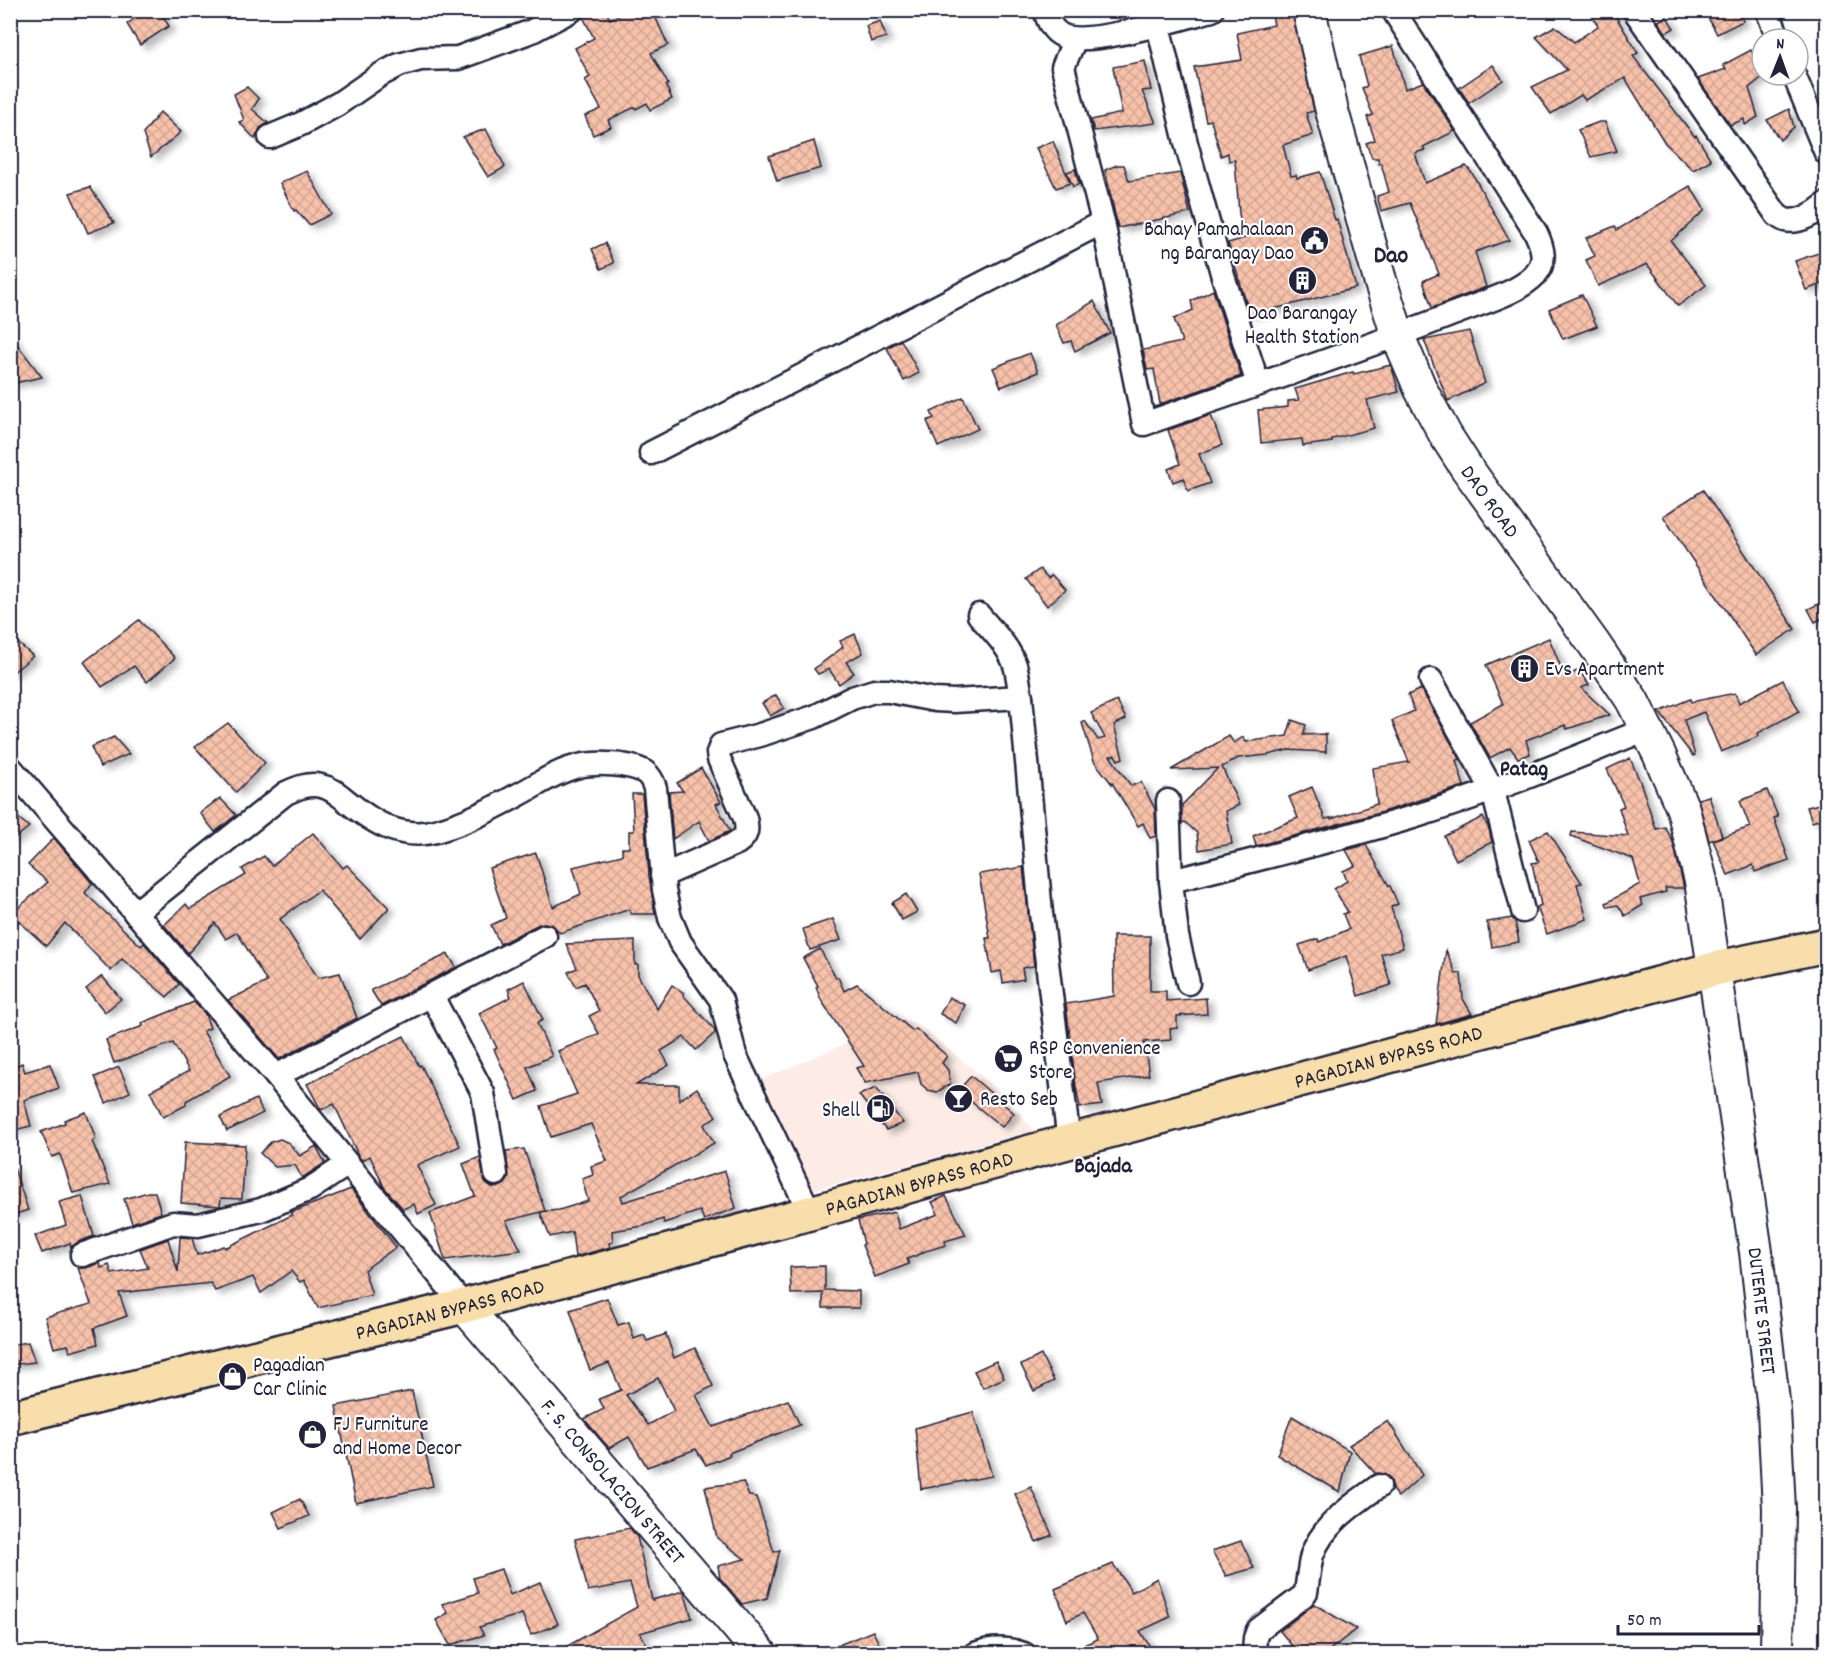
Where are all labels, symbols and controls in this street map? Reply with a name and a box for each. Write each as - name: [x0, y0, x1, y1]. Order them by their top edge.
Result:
- north arrow: [1750, 27, 1810, 87]
- text: N: [1776, 33, 1784, 56]
- place label: Bahay Pamahalaan ng Barangay Dao: [1144, 216, 1294, 270]
- public building icon: Bahay Pamahalaan ng Barangay Dao: [1299, 224, 1331, 256]
- district label: Dao: [1374, 240, 1408, 274]
- building icon: Dao Barangay Health Station: [1286, 265, 1318, 297]
- place label: Dao Barangay Health Station: [1245, 300, 1359, 354]
- street label: DAO ROAD: [1451, 460, 1525, 546]
- building icon: Evs Apartment: [1508, 652, 1540, 684]
- place label: Evs Apartment: [1545, 656, 1665, 686]
- district label: Patag: [1500, 755, 1549, 786]
- street label: PAGADIAN BYPASS ROAD: [1292, 1019, 1487, 1099]
- place label: RSP Convenience Store: [1029, 1035, 1160, 1089]
- supermarket icon: RSP Convenience Store: [992, 1043, 1024, 1075]
- bar icon: Resto Seb: [943, 1082, 975, 1114]
- place label: Resto Seb: [980, 1086, 1058, 1116]
- fuel station icon: Shell: [865, 1093, 897, 1125]
- place label: Shell: [822, 1097, 860, 1127]
- street label: PAGADIAN BYPASS ROAD: [822, 1145, 1017, 1226]
- district label: Bajada: [1074, 1152, 1132, 1183]
- street label: DUTERTE STREET: [1738, 1246, 1782, 1377]
- street label: PAGADIAN BYPASS ROAD: [353, 1273, 548, 1350]
- place label: Pagadian Car Clinic: [253, 1352, 327, 1406]
- shop icon: Pagadian Car Clinic: [216, 1360, 248, 1392]
- street label: F. S. CONSOLACION STREET: [532, 1394, 691, 1573]
- place label: FJ Furniture and Home Decor: [333, 1411, 462, 1465]
- shop icon: FJ Furniture and Home Decor: [296, 1419, 328, 1451]
- scale bar: [1618, 1598, 1759, 1636]
- text: 50 m: [1627, 1609, 1662, 1634]

